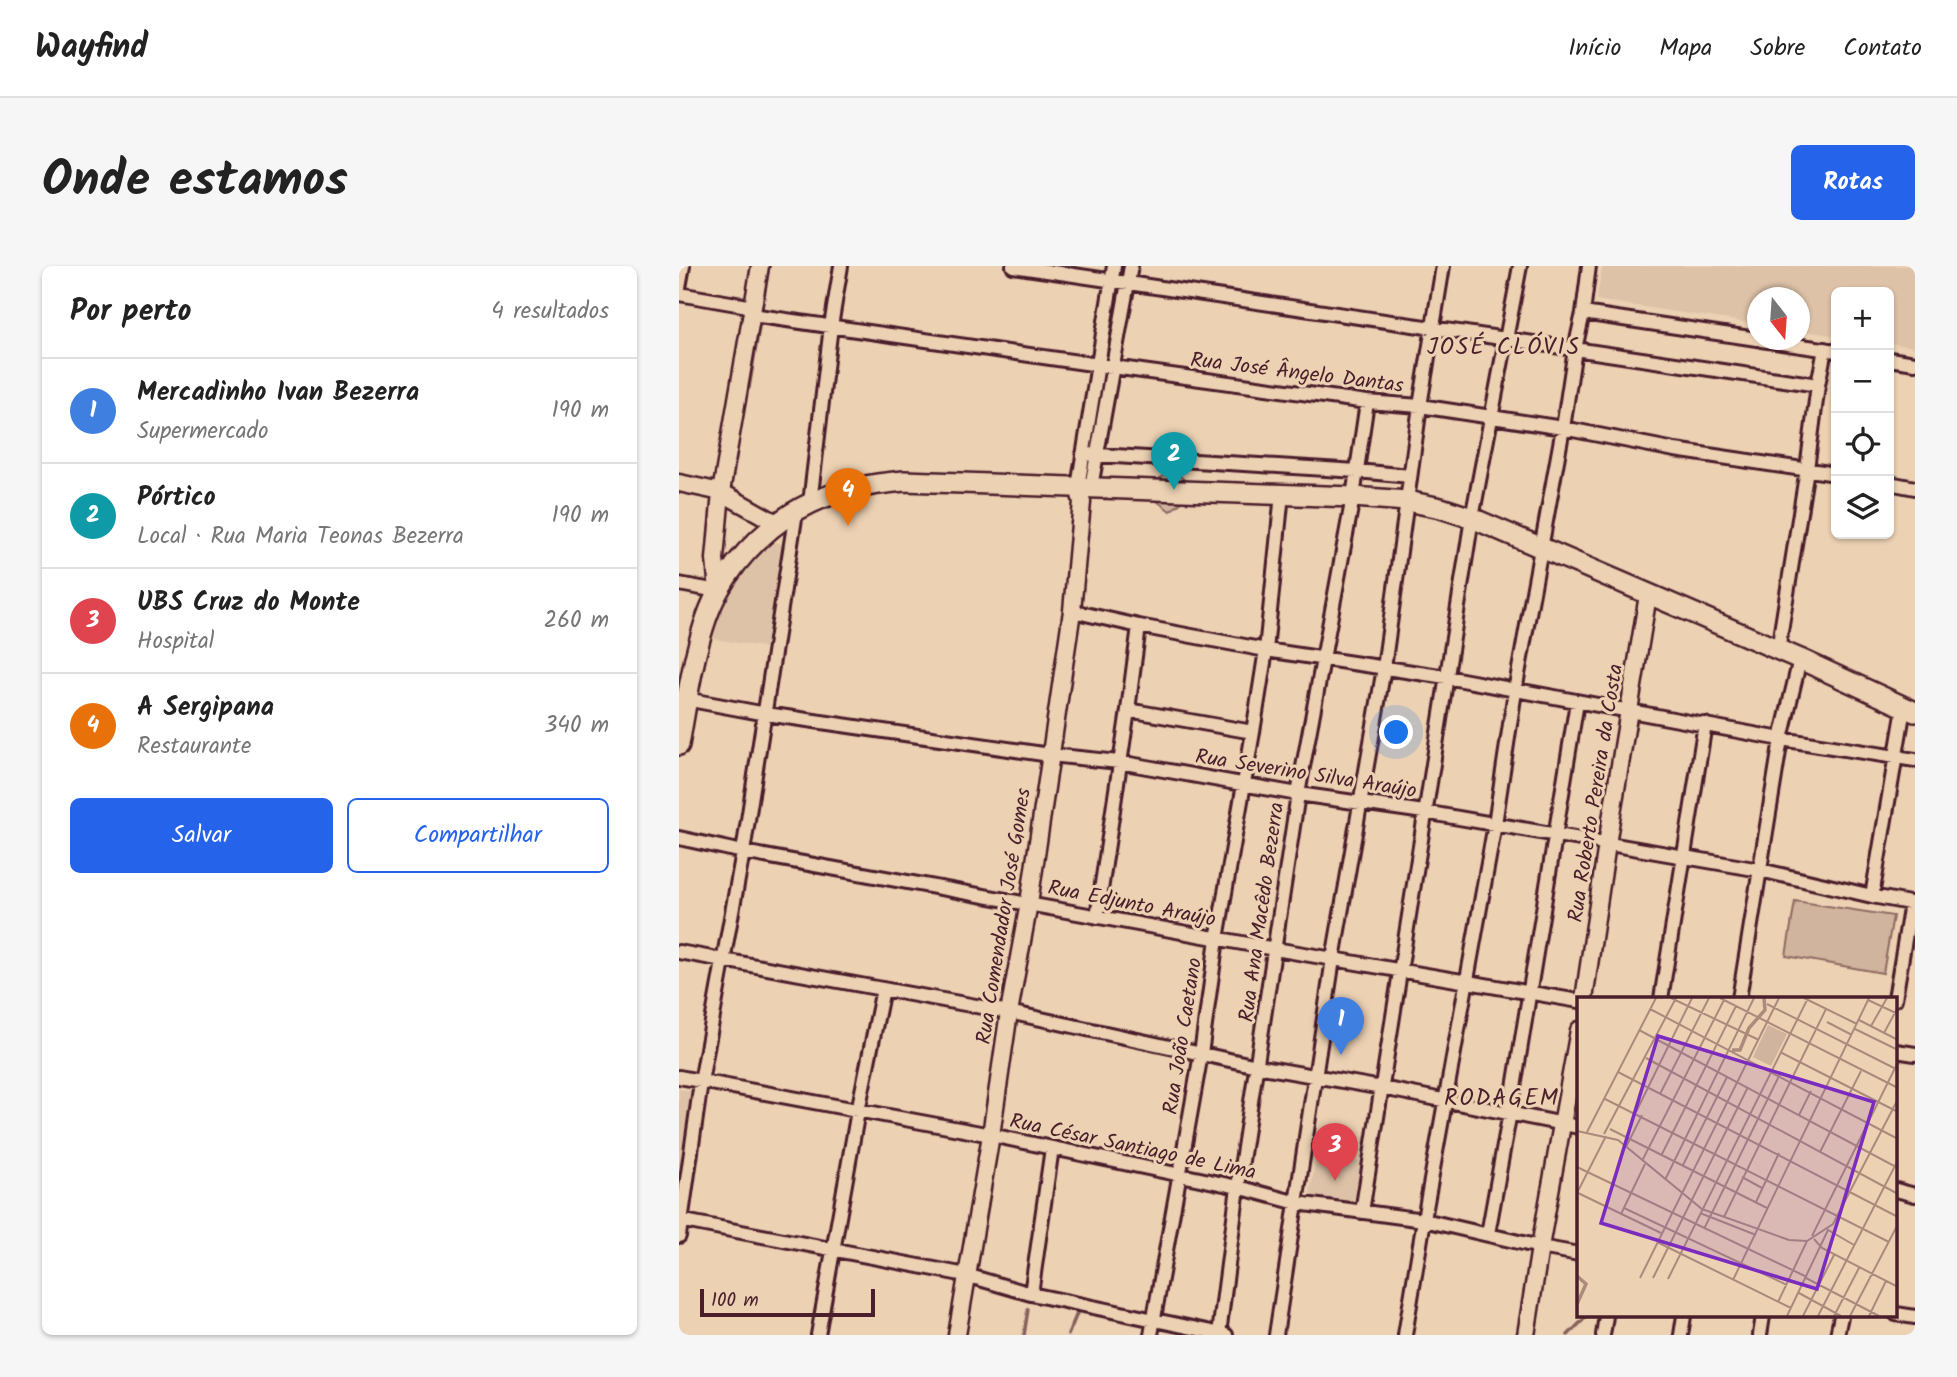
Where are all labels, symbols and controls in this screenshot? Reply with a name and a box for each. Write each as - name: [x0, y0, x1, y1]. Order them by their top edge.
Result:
- text: Wayfind: [35, 22, 148, 75]
- text: Início: [1568, 29, 1621, 68]
- text: Mapa: [1659, 29, 1712, 68]
- text: Sobre: [1750, 29, 1805, 68]
- text: Contato: [1843, 29, 1922, 68]
- text: Onde estamos: [42, 143, 348, 221]
- button: Rotas: [1791, 145, 1915, 220]
- north arrow: [1747, 287, 1810, 350]
- map controls: [1831, 287, 1894, 539]
- button: +: [1831, 287, 1894, 350]
- text: Por perto: [70, 288, 191, 336]
- text: 4 resultados: [491, 294, 609, 330]
- district label: JOSÉ CLÓVIS: [1427, 330, 1581, 366]
- street label: Rua José Ângelo Dantas: [1188, 344, 1405, 403]
- button: −: [1831, 350, 1894, 413]
- text: Mercadinho Ivan Bezerra: [137, 372, 419, 414]
- text: 1: [90, 393, 96, 429]
- text: 190 m: [552, 393, 609, 429]
- button: locate: [1831, 413, 1894, 476]
- text: Supermercado: [137, 414, 268, 450]
- pin: 2: [1151, 432, 1197, 490]
- pin: 4: [825, 468, 871, 526]
- button: layers: [1831, 476, 1894, 539]
- text: Pórtico: [137, 477, 216, 519]
- text: 2: [86, 498, 100, 534]
- text: 190 m: [552, 498, 609, 534]
- text: Local · Rua Maria Teonas Bezerra: [137, 519, 464, 555]
- text: UBS Cruz do Monte: [137, 582, 360, 624]
- text: 3: [87, 603, 99, 639]
- text: 260 m: [544, 603, 609, 639]
- text: Hospital: [137, 624, 214, 660]
- street label: Rua Roberto Pereira da Costa: [1560, 662, 1633, 925]
- text: A Sergipana: [137, 687, 274, 729]
- text: 4: [87, 708, 99, 744]
- text: 340 m: [544, 708, 609, 744]
- your location: [1379, 715, 1413, 749]
- text: Restaurante: [137, 729, 251, 765]
- street label: Rua Severino Silva Araújo: [1193, 741, 1419, 808]
- street label: Rua Comendador José Gomes: [968, 786, 1041, 1047]
- button: Salvar: [70, 798, 333, 873]
- button: Compartilhar: [347, 798, 609, 873]
- street label: Rua Ana Macêdo Bezerra: [1231, 800, 1294, 1024]
- street label: Rua Edjunto Araújo: [1045, 872, 1219, 937]
- street label: Rua João Caetano: [1155, 955, 1212, 1117]
- pin: 1: [1318, 997, 1364, 1055]
- inset map: [1577, 997, 1897, 1318]
- district label: RODAGEM: [1444, 1081, 1560, 1117]
- street label: Rua César Santiago de Lima: [1006, 1105, 1259, 1190]
- pin: 3: [1312, 1123, 1358, 1181]
- scale bar: [700, 1286, 875, 1318]
- text: 100 m: [711, 1286, 759, 1316]

